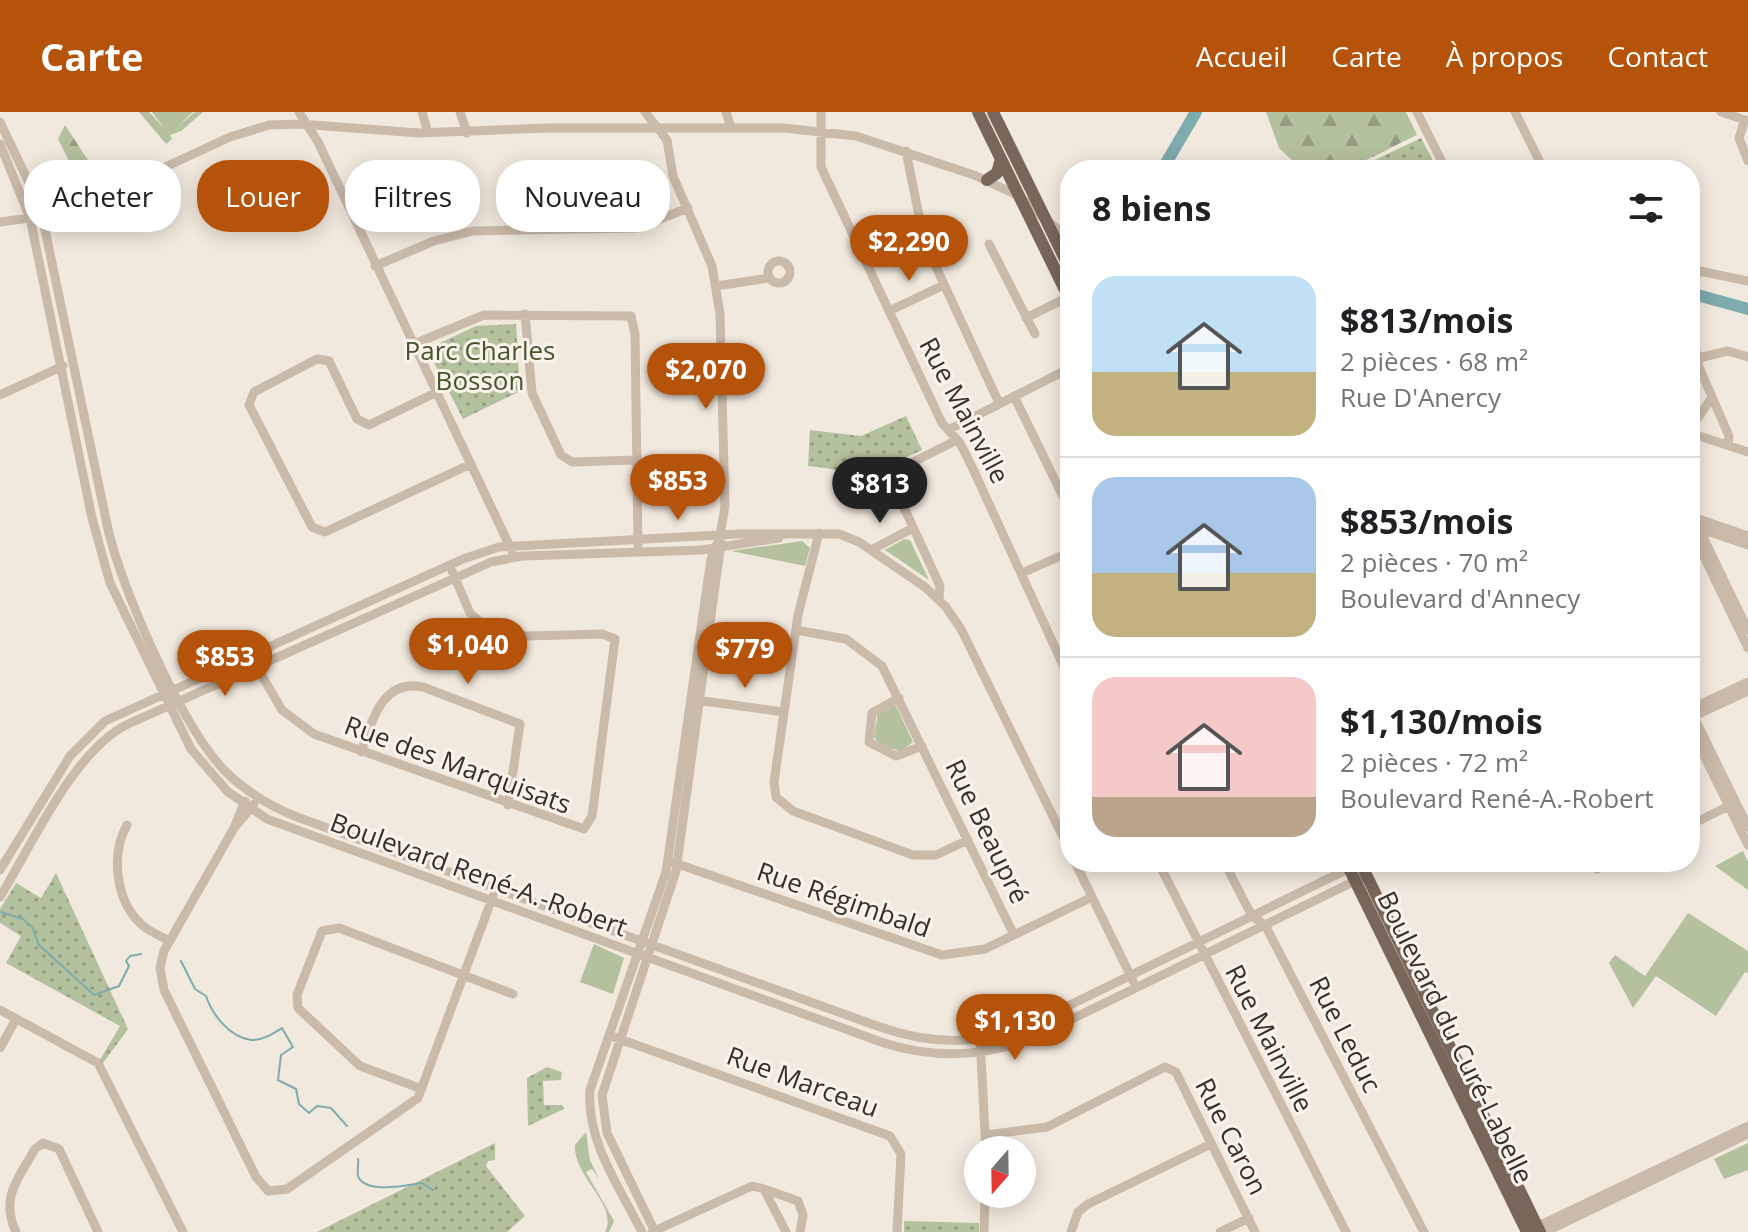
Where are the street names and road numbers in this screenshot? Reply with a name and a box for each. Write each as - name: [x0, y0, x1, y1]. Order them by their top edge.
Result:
- street label: Rue Mainville: [911, 330, 1019, 490]
- street label: Rue des Marquisats: [340, 706, 576, 822]
- street label: Rue Beaupré: [938, 753, 1038, 909]
- street label: Boulevard René-A.-Robert: [326, 803, 632, 945]
- street label: Rue Régimbald: [752, 852, 936, 946]
- street label: Boulevard du Curé-Labelle: [1369, 885, 1543, 1189]
- street label: Rue Mainville: [1217, 958, 1323, 1118]
- street label: Rue Leduc: [1301, 970, 1391, 1098]
- street label: Rue Marceau: [722, 1037, 884, 1125]
- street label: Rue Caron: [1187, 1072, 1277, 1200]

